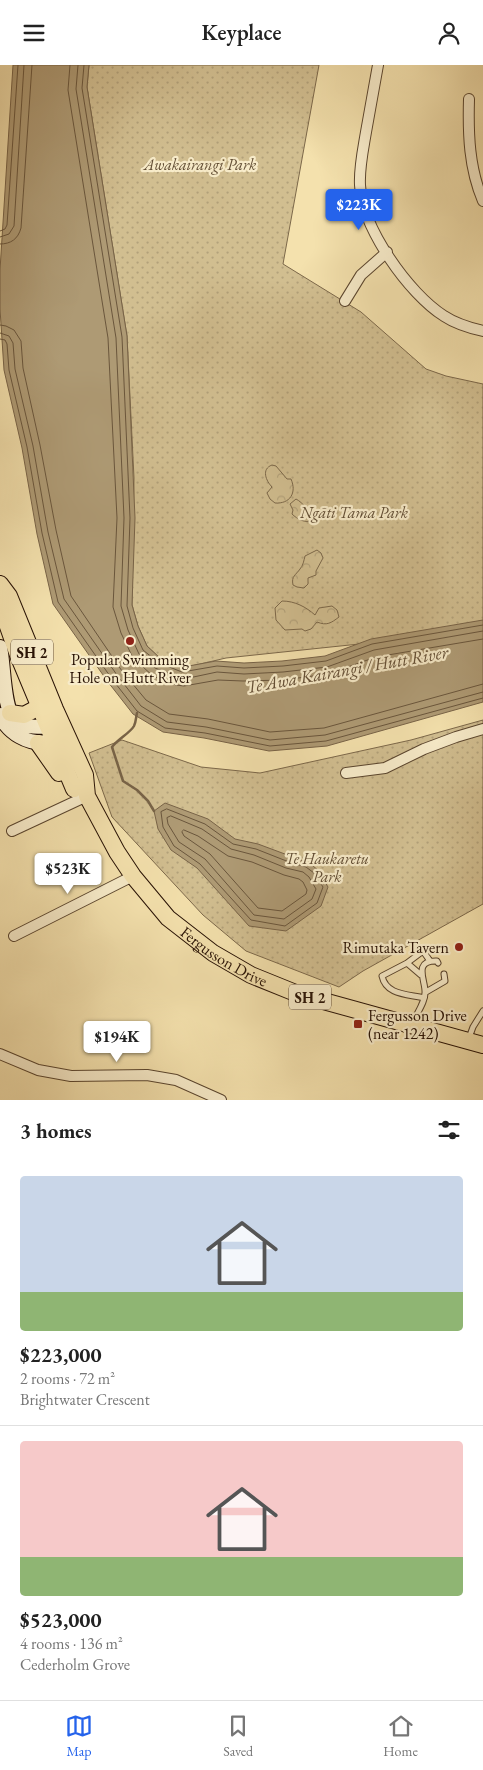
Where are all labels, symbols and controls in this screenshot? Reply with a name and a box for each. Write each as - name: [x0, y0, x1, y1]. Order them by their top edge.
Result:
- text: Keyplace: [202, 18, 281, 47]
- icon: menu: [20, 19, 48, 47]
- icon: person: [435, 19, 463, 47]
- park label: Awakairangi Park: [143, 154, 257, 175]
- pin: $223K: [324, 189, 394, 231]
- text: $223K: [337, 194, 381, 215]
- park label: Ngāti Tama Park: [299, 502, 409, 523]
- marker: Popular Swimming Hole on Hutt River: [124, 635, 136, 647]
- road number: SH 2: [11, 639, 53, 665]
- water label: Te Awa Kairangi / Hutt River: [244, 640, 451, 699]
- place label: Popular Swimming Hole on Hutt River: [69, 649, 191, 688]
- park label: Te Haukaretu Park: [285, 848, 369, 887]
- pin: $523K: [33, 853, 103, 895]
- text: $523K: [46, 858, 90, 879]
- street label: Fergusson Drive: [176, 921, 271, 991]
- place label: Rimutaka Tavern: [343, 937, 450, 958]
- marker: Rimutaka Tavern: [453, 941, 465, 953]
- road number: SH 2: [289, 985, 331, 1009]
- place label: Fergusson Drive (near 1242): [368, 1005, 467, 1044]
- marker: Fergusson Drive (near 1242): [352, 1018, 364, 1030]
- pin: $194K: [82, 1021, 152, 1063]
- text: $194K: [95, 1026, 139, 1047]
- icon: filters: [435, 1116, 463, 1144]
- text: 3 homes: [20, 1117, 92, 1144]
- icon: home: [197, 1208, 287, 1298]
- text: $223,000: [20, 1341, 102, 1368]
- text: 2 rooms · 72 m²: [20, 1368, 115, 1389]
- text: Brightwater Crescent: [20, 1389, 150, 1410]
- icon: home: [197, 1474, 287, 1564]
- text: $523,000: [20, 1606, 102, 1633]
- text: 4 rooms · 136 m²: [20, 1633, 123, 1654]
- text: Cederholm Grove: [20, 1654, 130, 1675]
- tab: Map: [65, 1712, 93, 1760]
- tab: Saved: [223, 1712, 253, 1760]
- tab: Home: [383, 1712, 418, 1760]

